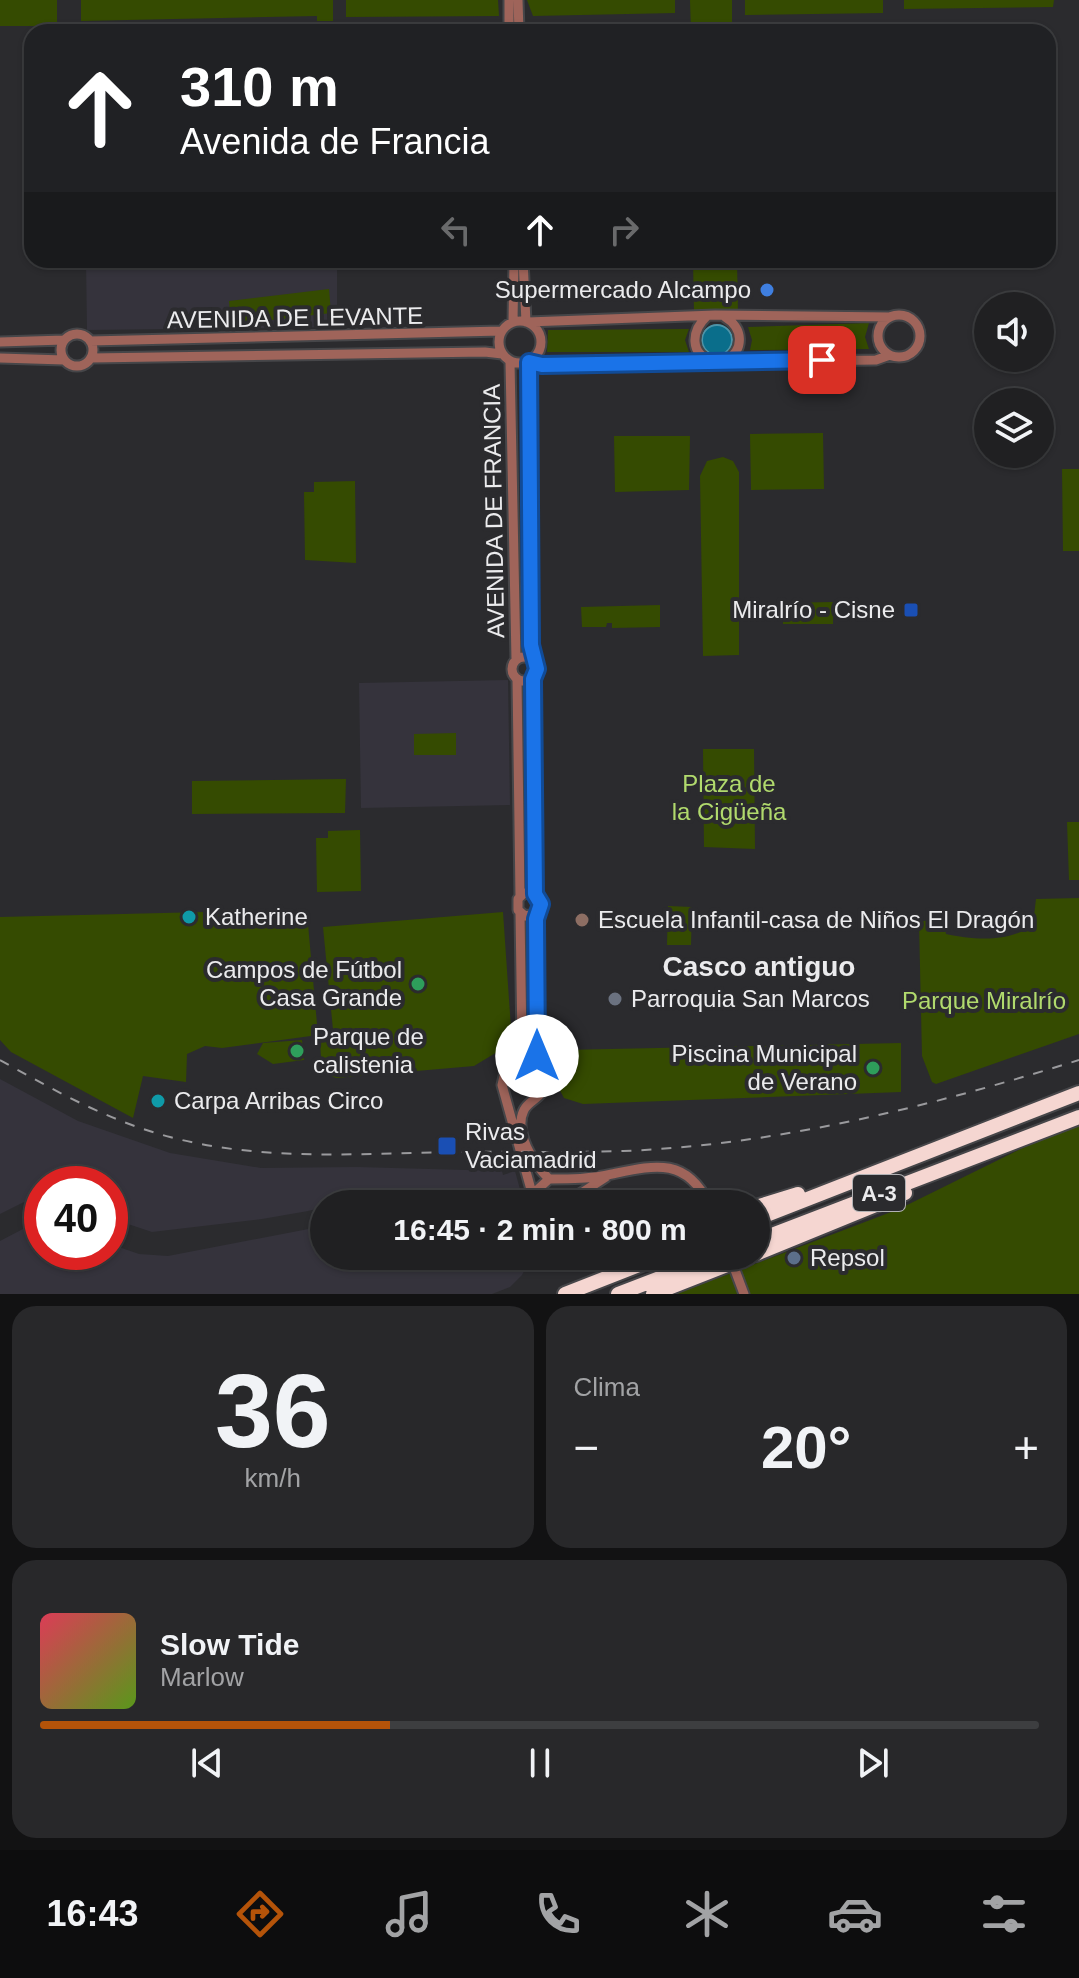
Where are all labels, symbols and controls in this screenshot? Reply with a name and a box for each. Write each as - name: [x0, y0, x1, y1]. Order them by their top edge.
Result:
- text: 310 m: [180, 55, 339, 118]
- icon: ahead: [48, 56, 152, 160]
- text: Avenida de Francia: [180, 121, 490, 162]
- icon: left: [434, 208, 478, 252]
- icon: ahead: [518, 208, 562, 252]
- icon: right: [602, 208, 646, 252]
- place label: Supermercado Alcampo: [495, 276, 751, 303]
- marker: Supermercado Alcampo: [758, 281, 776, 299]
- map controls: [974, 292, 1054, 468]
- button: sound: [974, 292, 1054, 372]
- street label: AVENIDA DE LEVANTE: [167, 302, 423, 333]
- pin: [788, 326, 856, 394]
- icon: arrive: [800, 338, 844, 382]
- street label: AVENIDA DE FRANCIA: [478, 384, 509, 638]
- button: layers: [974, 388, 1054, 468]
- place label: Miralrío - Cisne: [732, 596, 895, 623]
- marker: Miralrío - Cisne: [902, 601, 920, 619]
- park label: Plaza de la Cigüeña: [672, 770, 787, 825]
- place label: Katherine: [205, 903, 308, 930]
- place label: Escuela Infantil-casa de Niños El Dragón: [598, 906, 1034, 933]
- marker: Katherine: [180, 908, 198, 926]
- marker: Escuela Infantil-casa de Niños El Dragón: [573, 911, 591, 929]
- district label: Casco antiguo: [663, 951, 855, 982]
- place label: Campos de Fútbol Casa Grande: [206, 956, 402, 1011]
- marker: Campos de Fútbol Casa Grande: [409, 975, 427, 993]
- place label: Parroquia San Marcos: [631, 985, 870, 1012]
- park label: Parque Miralrío: [902, 987, 1066, 1014]
- marker: Parroquia San Marcos: [606, 990, 624, 1008]
- position arrow: [495, 1014, 579, 1098]
- place label: Parque de calistenia: [313, 1023, 424, 1078]
- place label: Piscina Municipal de Verano: [672, 1040, 857, 1095]
- marker: Parque de calistenia: [288, 1042, 306, 1060]
- marker: Piscina Municipal de Verano: [864, 1059, 882, 1077]
- place label: Carpa Arribas Circo: [174, 1087, 383, 1114]
- marker: Carpa Arribas Circo: [149, 1092, 167, 1110]
- place label: Rivas Vaciamadrid: [465, 1118, 597, 1173]
- marker: Rivas Vaciamadrid: [436, 1135, 458, 1157]
- speed limit sign: 40: [24, 1166, 128, 1270]
- road number: A-3: [853, 1175, 905, 1211]
- text: 16:45 · 2 min · 800 m: [393, 1213, 687, 1246]
- place label: Repsol: [810, 1244, 885, 1271]
- marker: Repsol: [785, 1249, 803, 1267]
- text: 36: [215, 1353, 331, 1469]
- text: Clima: [574, 1372, 640, 1402]
- text: 20°: [761, 1414, 852, 1481]
- text: −: [574, 1423, 599, 1472]
- text: +: [1013, 1423, 1039, 1472]
- text: km/h: [245, 1463, 301, 1493]
- text: Slow Tide: [160, 1628, 299, 1661]
- text: Marlow: [160, 1662, 244, 1692]
- icon: previous: [185, 1741, 229, 1785]
- icon: pause: [518, 1741, 562, 1785]
- icon: next: [851, 1741, 895, 1785]
- icon: directions: [232, 1886, 288, 1942]
- icon: music: [381, 1886, 437, 1942]
- icon: phone: [530, 1886, 586, 1942]
- icon: climate: [679, 1886, 735, 1942]
- icon: car: [827, 1886, 883, 1942]
- icon: filters: [976, 1886, 1032, 1942]
- text: 16:43: [46, 1893, 139, 1934]

